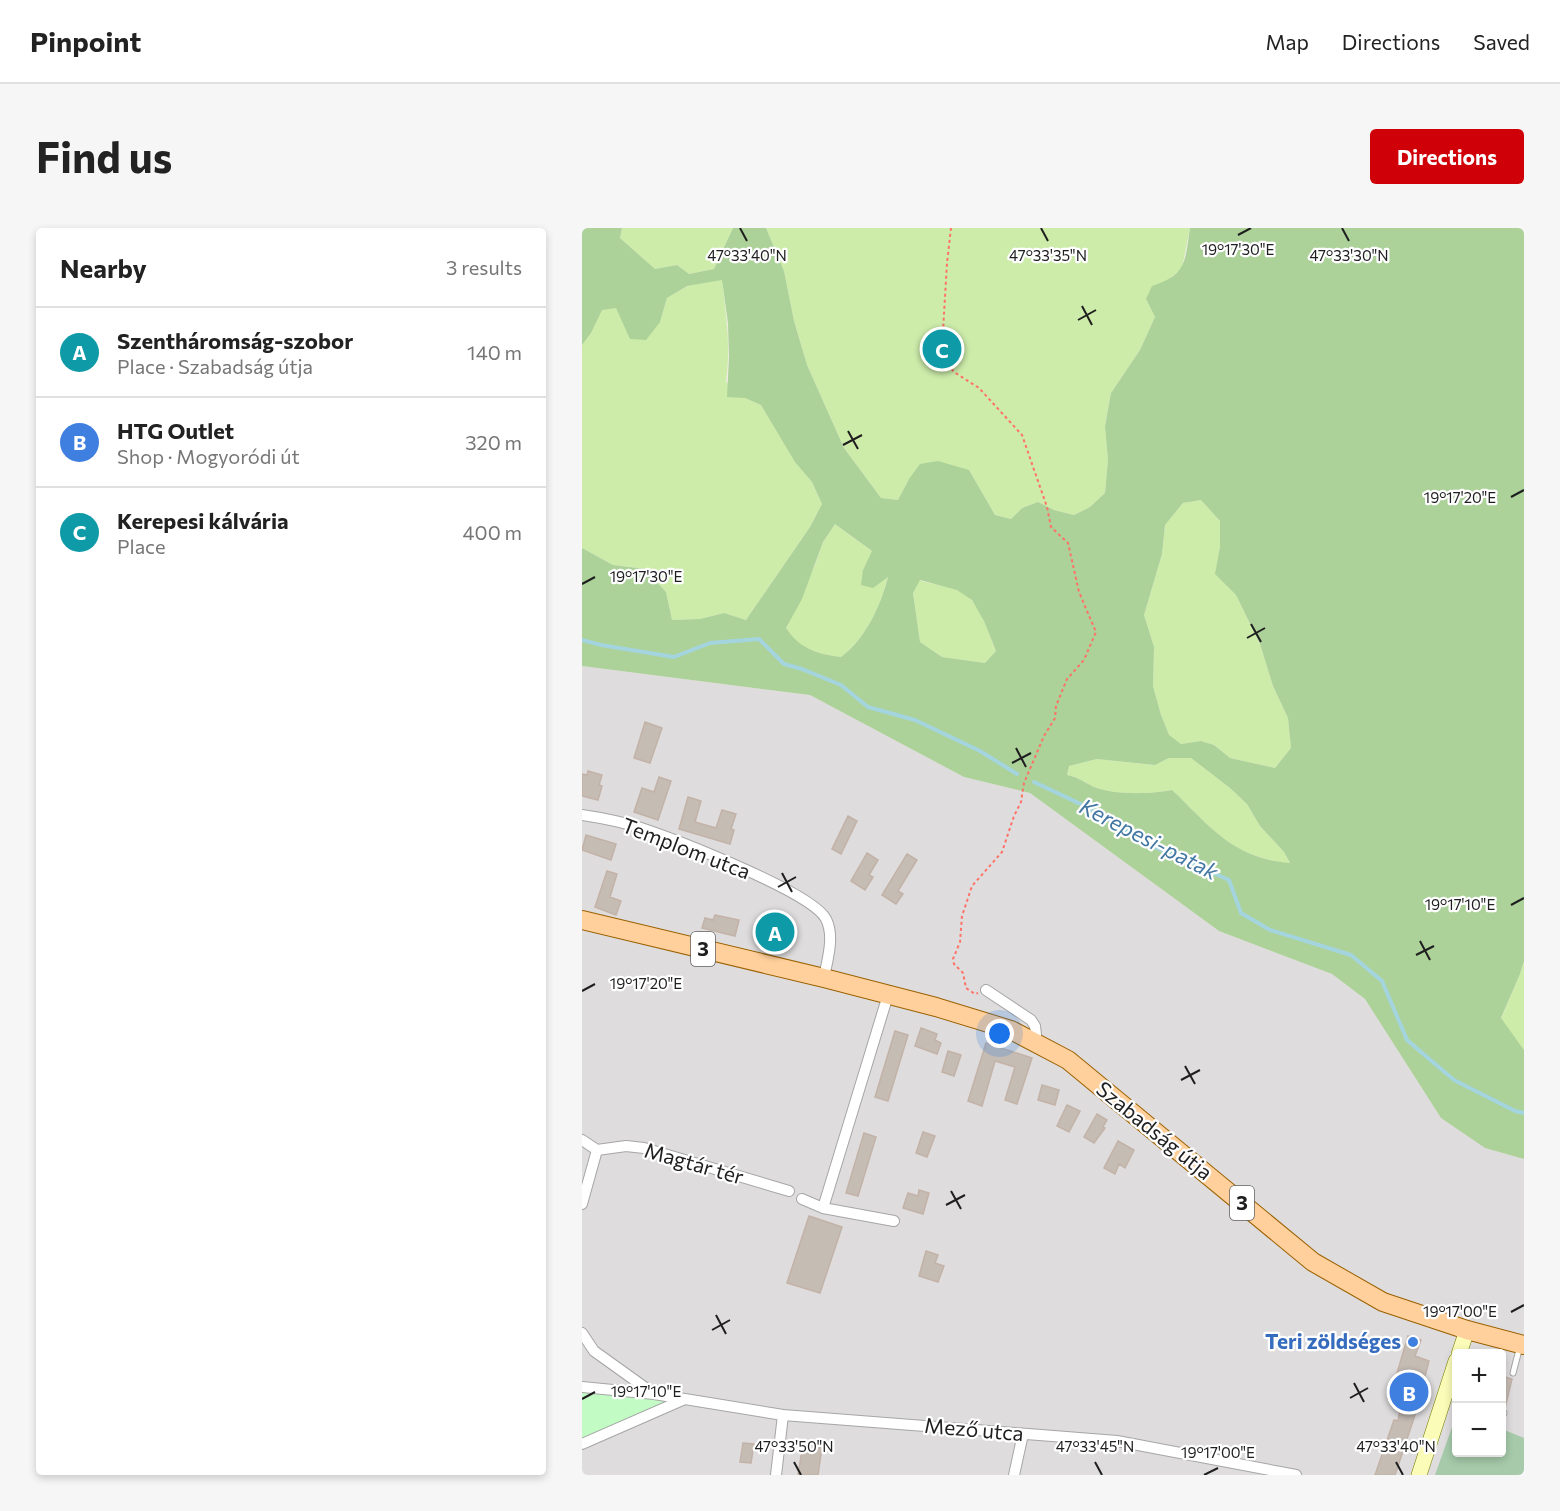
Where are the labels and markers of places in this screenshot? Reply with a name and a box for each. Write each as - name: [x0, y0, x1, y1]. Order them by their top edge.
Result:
- pin: C: [922, 326, 962, 372]
- pin: A: [756, 910, 794, 954]
- place label: Teri zöldséges: [1265, 1328, 1401, 1353]
- marker: Teri zöldséges: [1406, 1335, 1420, 1349]
- pin: B: [1390, 1370, 1428, 1414]

